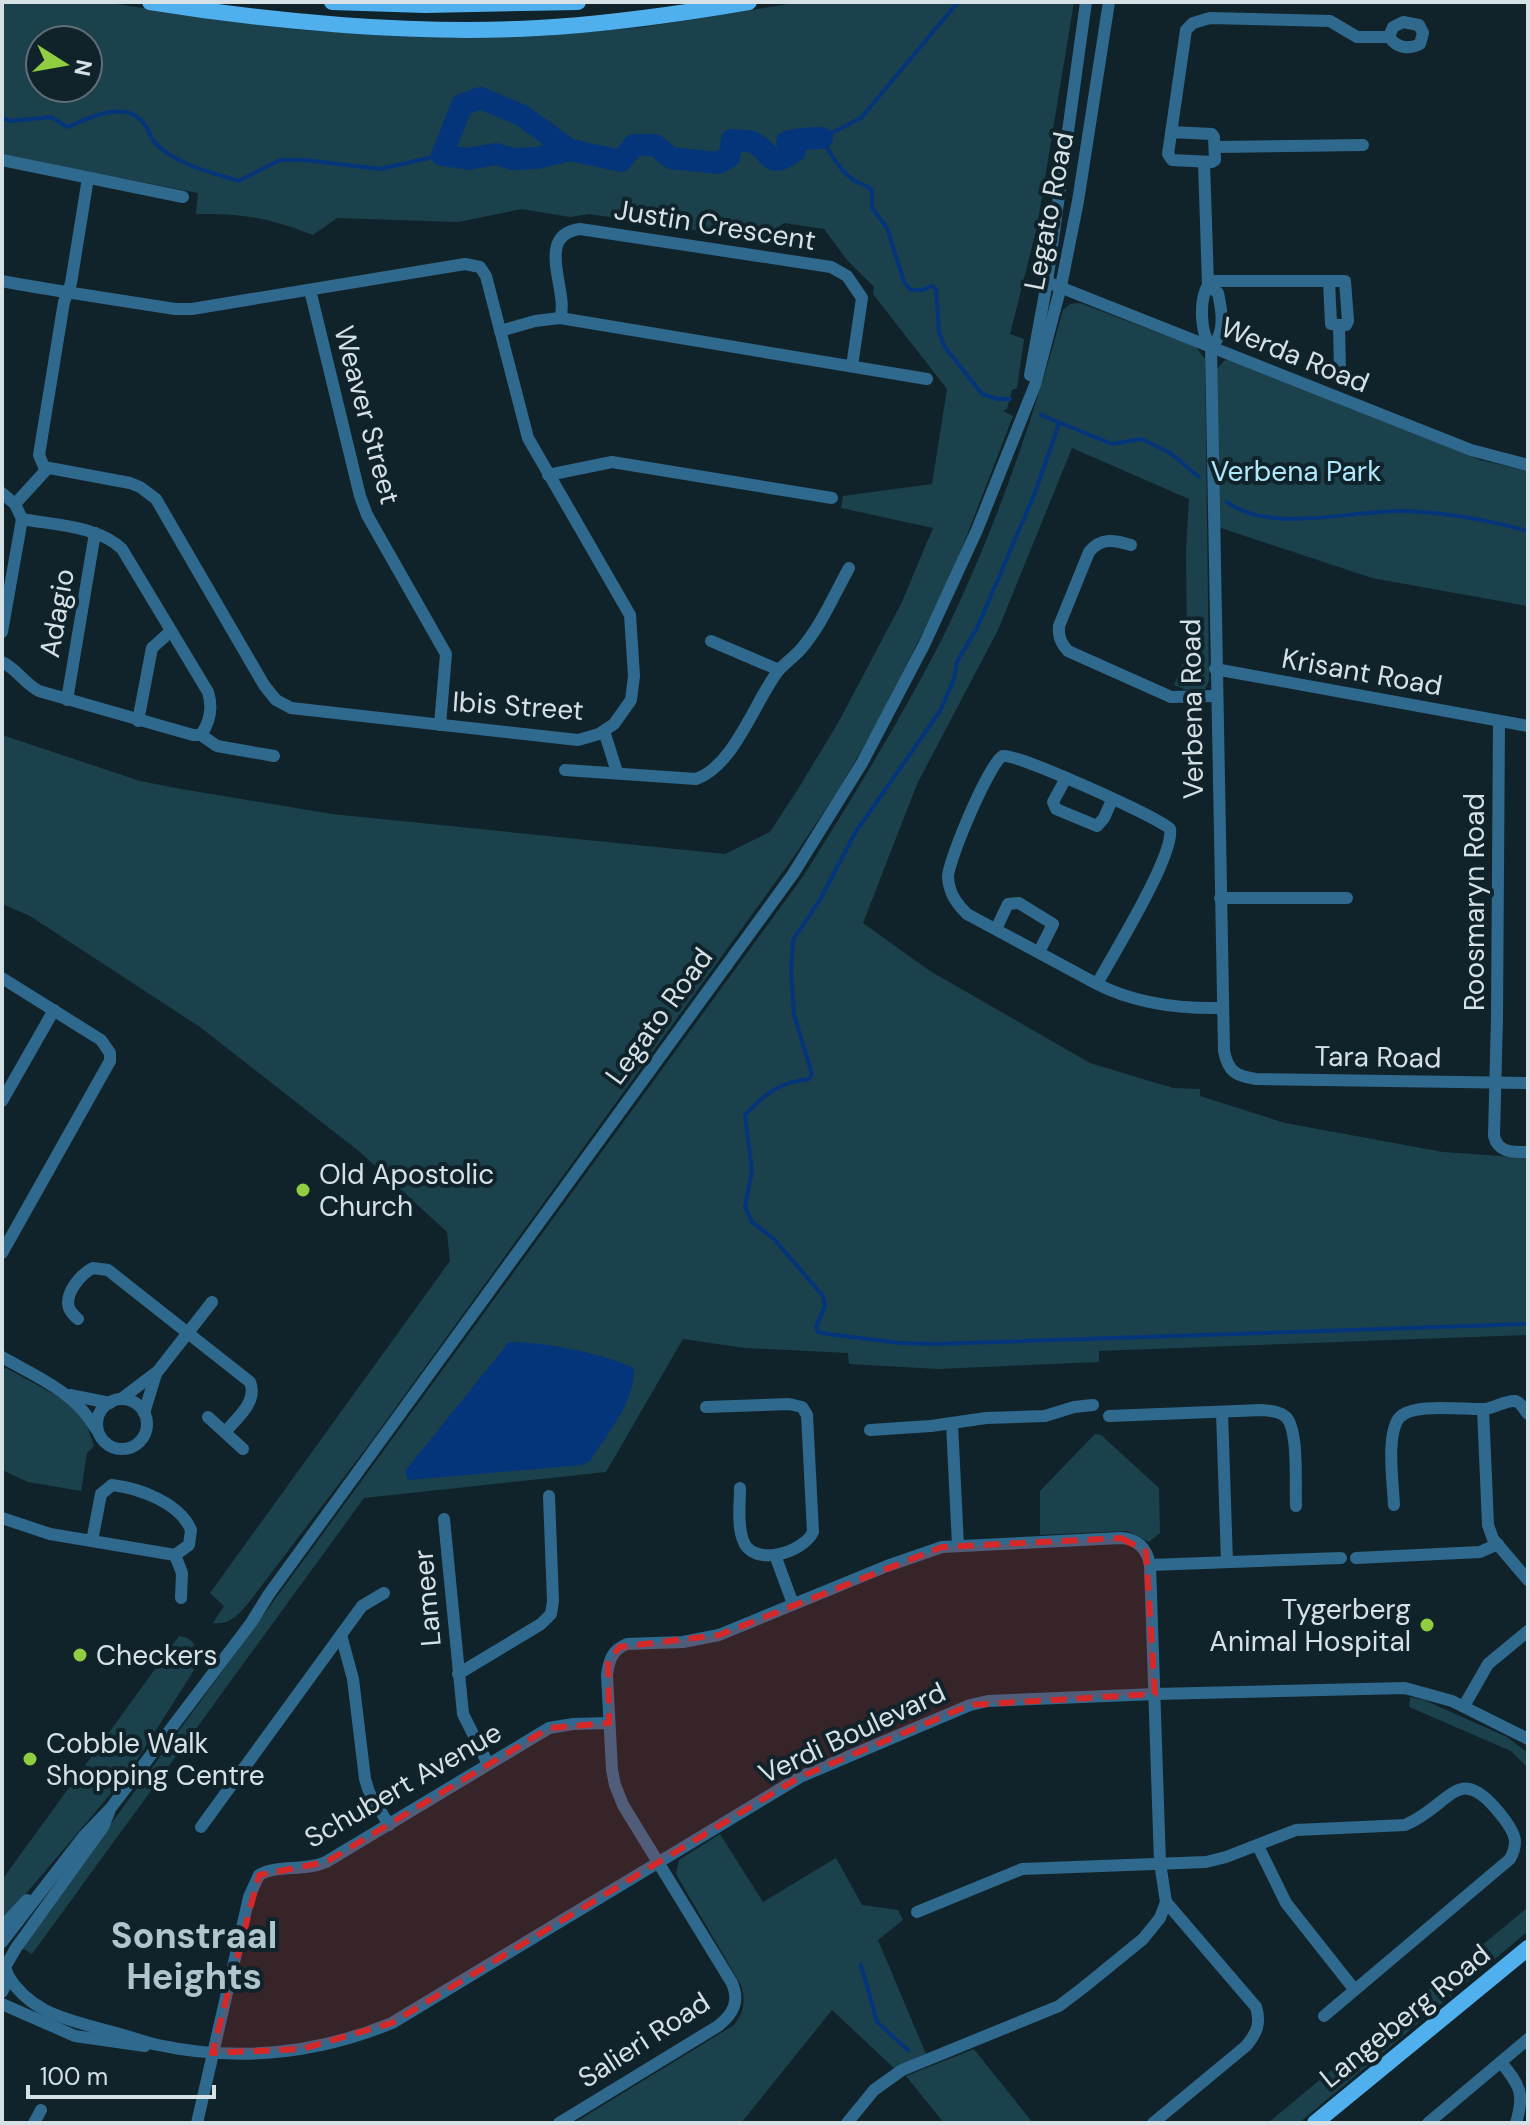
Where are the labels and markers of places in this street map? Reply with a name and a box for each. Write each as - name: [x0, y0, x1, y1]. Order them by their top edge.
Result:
- place label: Old Apostolic Church: [319, 1156, 494, 1225]
- marker: Old Apostolic Church: [294, 1181, 312, 1199]
- place label: Tygerberg Animal Hospital: [1209, 1591, 1411, 1660]
- marker: Tygerberg Animal Hospital: [1418, 1616, 1436, 1634]
- place label: Checkers: [96, 1637, 218, 1674]
- marker: Checkers: [71, 1646, 89, 1664]
- place label: Cobble Walk Shopping Centre: [46, 1725, 265, 1794]
- marker: Cobble Walk Shopping Centre: [21, 1750, 39, 1768]

